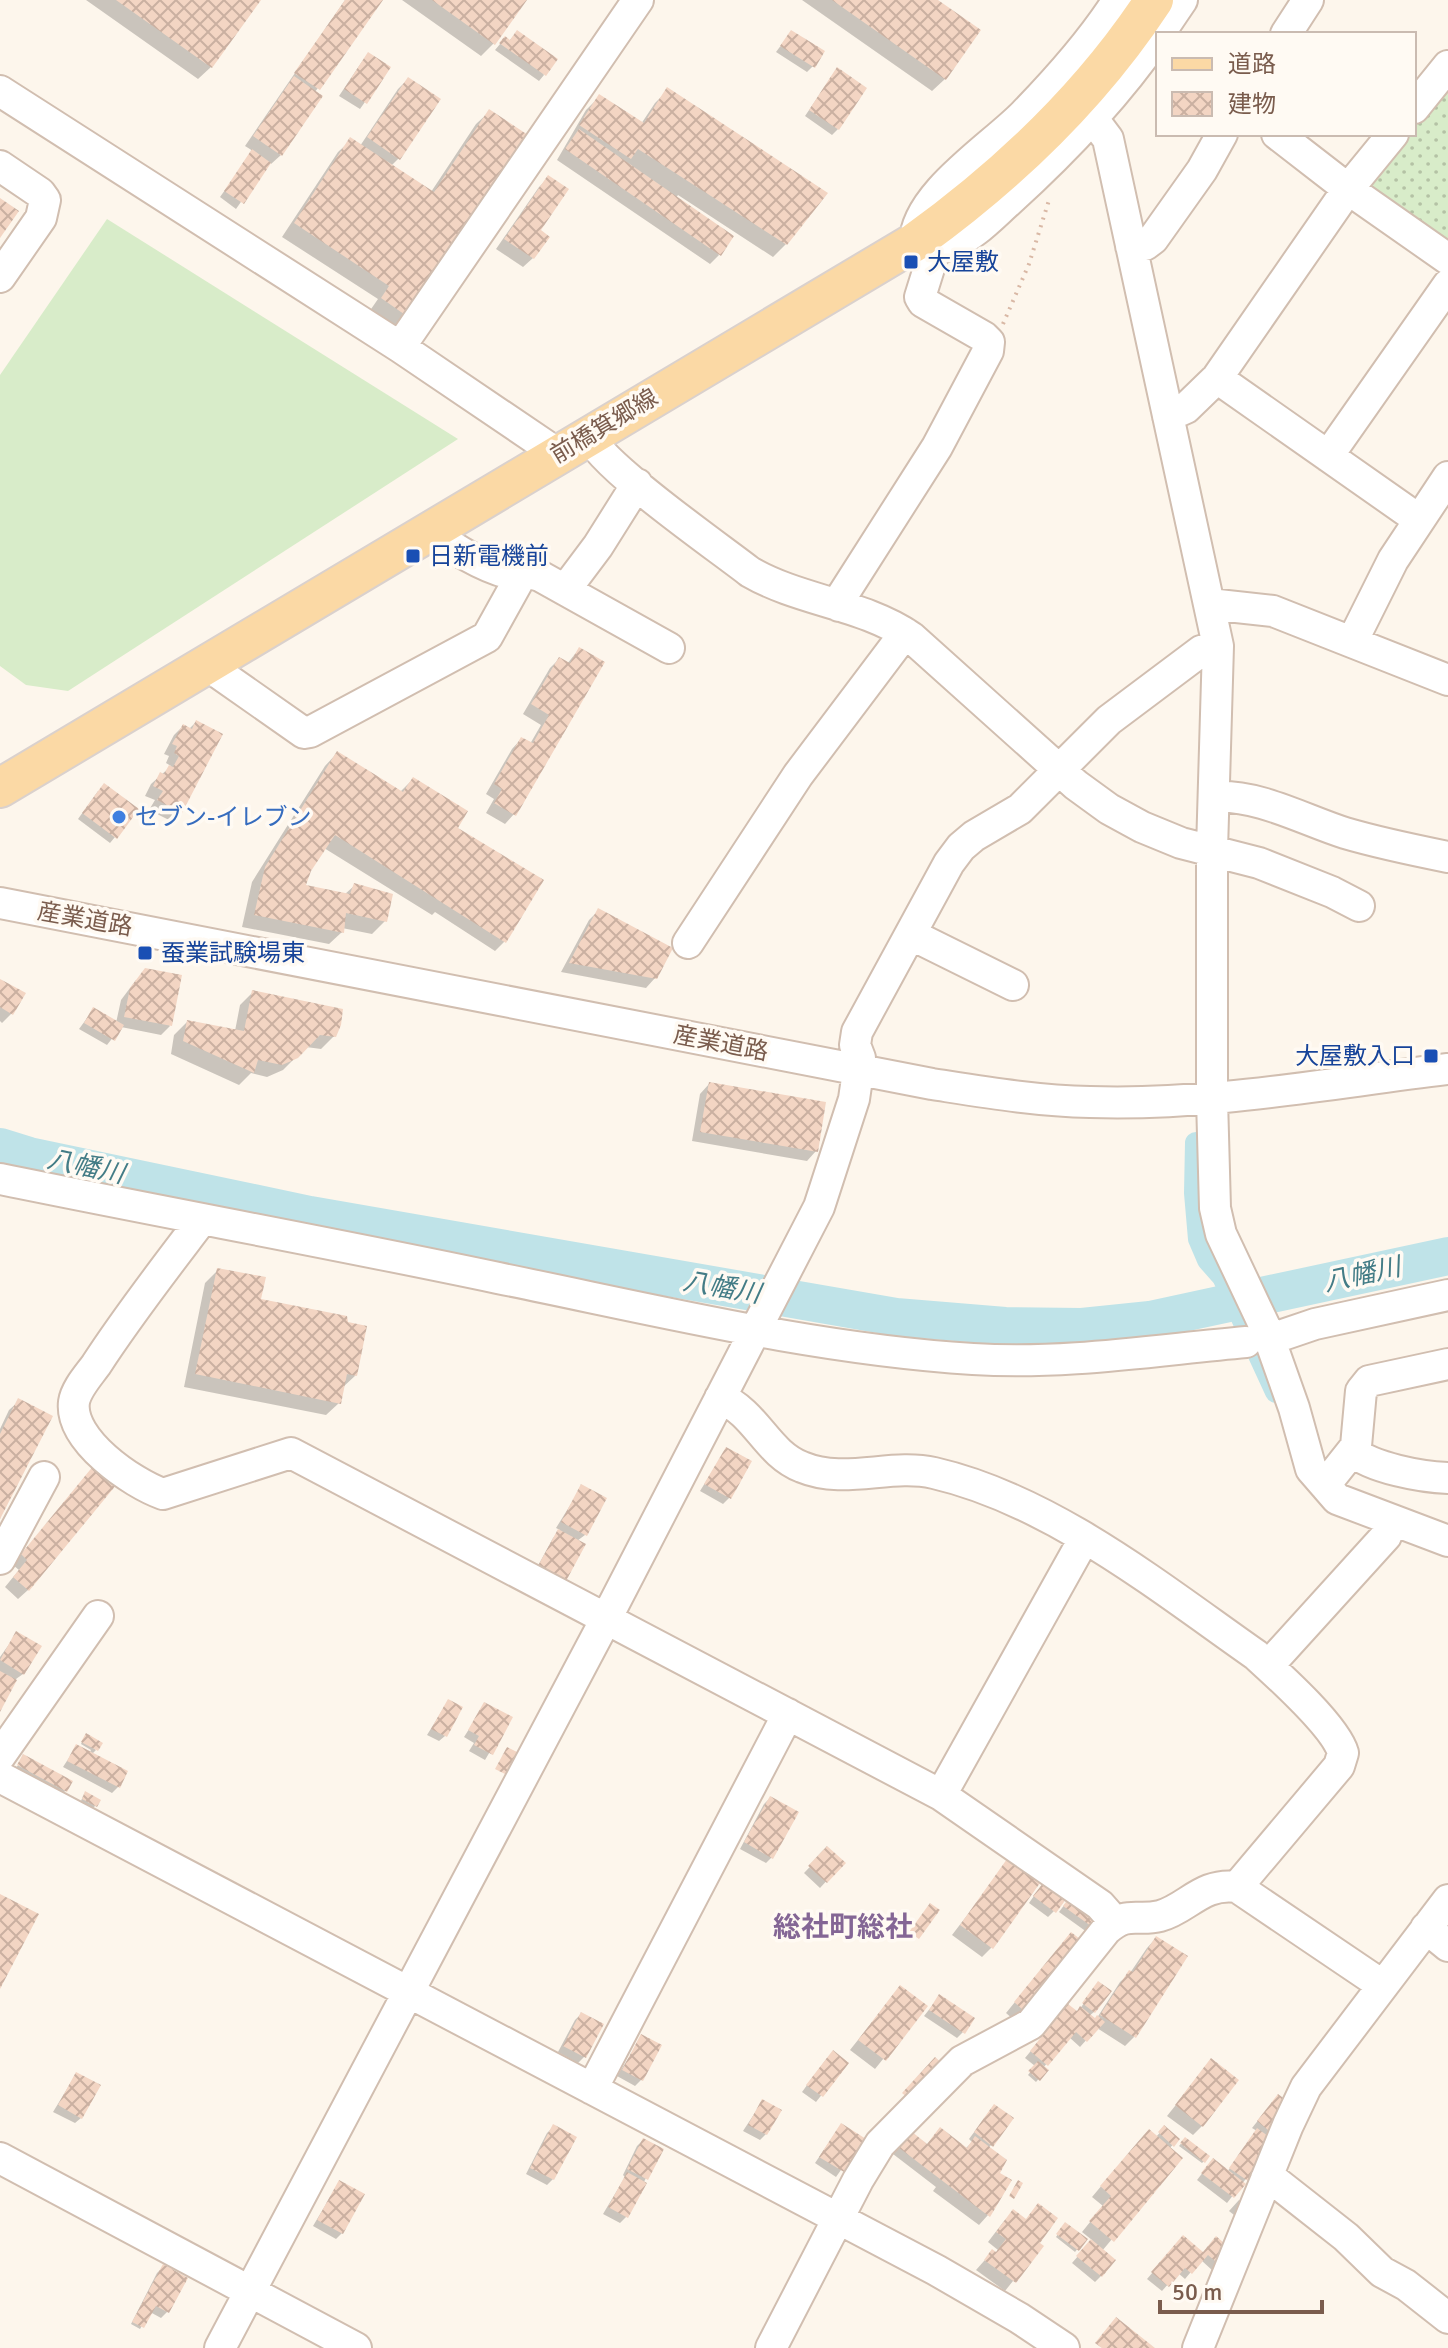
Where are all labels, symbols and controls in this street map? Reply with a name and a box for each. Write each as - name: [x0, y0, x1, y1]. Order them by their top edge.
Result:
- legend: [1156, 32, 1416, 136]
- text: 道路: [1228, 49, 1276, 79]
- text: 建物: [1228, 89, 1276, 119]
- place label: 大屋敷: [927, 247, 999, 277]
- marker: 大屋敷: [902, 253, 920, 271]
- street label: 前橋箕郷線: [545, 382, 663, 470]
- place label: 日新電機前: [429, 541, 549, 571]
- marker: 日新電機前: [404, 547, 422, 565]
- place label: セブン-イレブン: [135, 802, 311, 832]
- marker: セブン-イレブン: [110, 808, 128, 826]
- street label: 産業道路: [35, 896, 135, 942]
- place label: 蚕業試験場東: [161, 938, 305, 968]
- marker: 蚕業試験場東: [136, 944, 154, 962]
- street label: 産業道路: [671, 1019, 771, 1067]
- place label: 大屋敷入口: [1295, 1041, 1415, 1071]
- marker: 大屋敷入口: [1422, 1047, 1440, 1065]
- water label: 八幡川: [44, 1143, 130, 1191]
- water label: 八幡川: [1321, 1251, 1407, 1299]
- water label: 八幡川: [681, 1265, 766, 1311]
- district label: 総社町総社: [773, 1910, 913, 1944]
- scale bar: [1160, 2264, 1322, 2314]
- text: 50 m: [1172, 2277, 1222, 2307]

